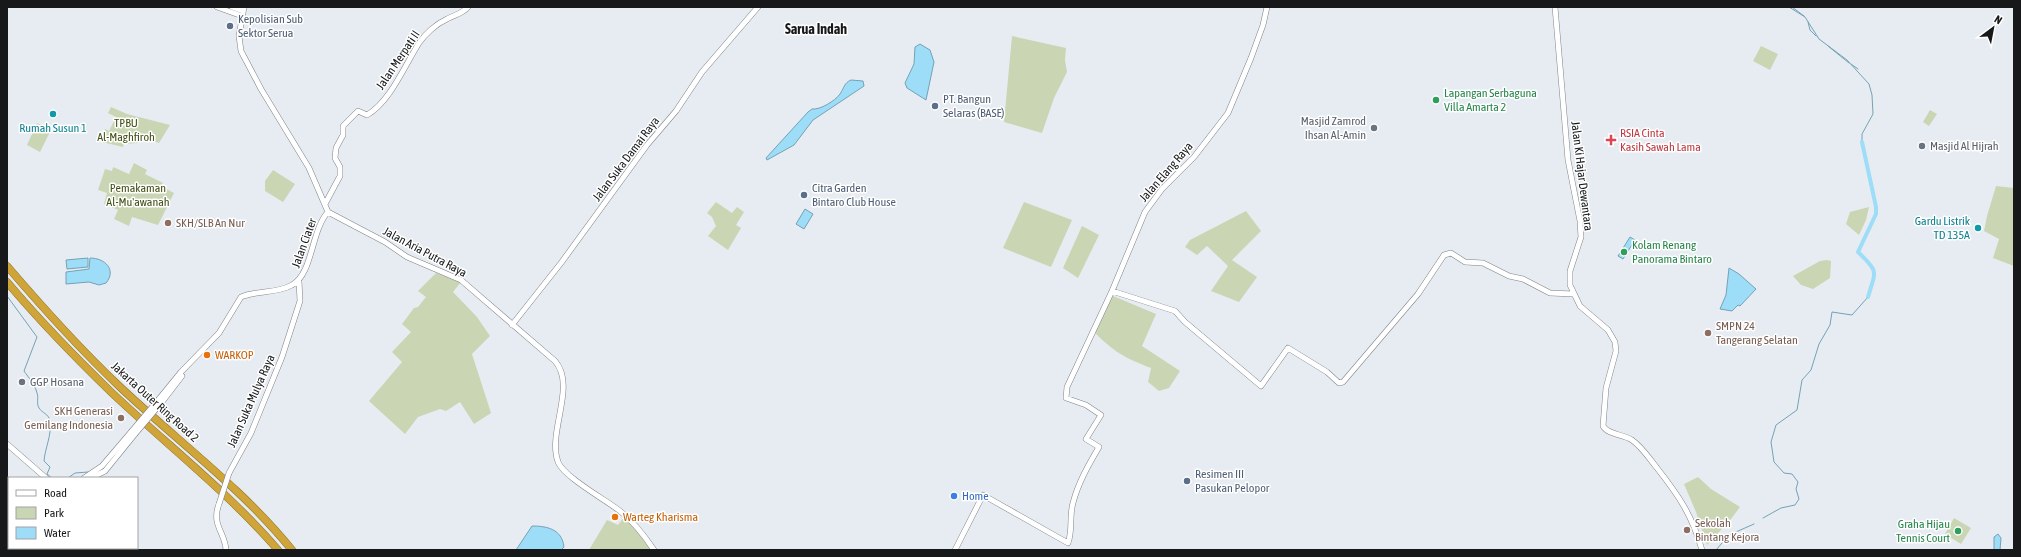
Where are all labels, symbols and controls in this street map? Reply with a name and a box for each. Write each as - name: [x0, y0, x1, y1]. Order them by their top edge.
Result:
- north arrow: [1973, 8, 2013, 48]
- place label: Kepolisian Sub Sektor Serua: [238, 12, 303, 40]
- text: N: [1992, 13, 2004, 26]
- marker: Kepolisian Sub Sektor Serua: [225, 21, 235, 31]
- district label: Sarua Indah: [785, 21, 847, 37]
- street label: Jalan Merpati II: [373, 28, 423, 92]
- place label: Lapangan Serbaguna Villa Amarta 2: [1444, 86, 1537, 114]
- place label: PT. Bangun Selaras (BASE): [943, 92, 1005, 120]
- marker: Lapangan Serbaguna Villa Amarta 2: [1431, 95, 1441, 105]
- marker: PT. Bangun Selaras (BASE): [930, 101, 940, 111]
- marker: Rumah Susun 1: [48, 109, 58, 119]
- street label: Jalan Suka Damai Raya: [590, 114, 662, 204]
- place label: Masjid Zamrod Ihsan Al-Amin: [1301, 114, 1366, 142]
- park label: TPBU Al-Maghfiroh: [97, 116, 155, 144]
- street label: Jalan Ki Hajar Dewantara: [1568, 120, 1596, 232]
- place label: Rumah Susun 1: [19, 121, 87, 135]
- marker: Masjid Zamrod Ihsan Al-Amin: [1369, 123, 1379, 133]
- place label: RSIA Cinta Kasih Sawah Lama: [1620, 126, 1701, 154]
- marker: RSIA Cinta Kasih Sawah Lama: [1605, 134, 1617, 146]
- street label: Jalan Elang Raya: [1136, 139, 1196, 205]
- place label: Masjid Al Hijrah: [1930, 139, 1999, 153]
- marker: Masjid Al Hijrah: [1917, 141, 1927, 151]
- park label: Pemakaman Al-Mu'awanah: [106, 181, 170, 209]
- place label: Citra Garden Bintaro Club House: [812, 181, 896, 209]
- marker: Citra Garden Bintaro Club House: [799, 190, 809, 200]
- place label: Gardu Listrik TD 135A: [1915, 214, 1971, 242]
- place label: SKH/SLB An Nur: [176, 216, 245, 230]
- street label: Jalan Ciater: [289, 216, 320, 270]
- marker: SKH/SLB An Nur: [163, 218, 173, 228]
- marker: Gardu Listrik TD 135A: [1973, 223, 1983, 233]
- street label: Jalan Aria Putra Raya: [381, 224, 469, 280]
- place label: Kolam Renang Panorama Bintaro: [1632, 238, 1712, 266]
- marker: Kolam Renang Panorama Bintaro: [1619, 247, 1629, 257]
- place label: SMPN 24 Tangerang Selatan: [1716, 319, 1798, 347]
- marker: SMPN 24 Tangerang Selatan: [1703, 328, 1713, 338]
- place label: WARKOP: [215, 348, 254, 362]
- marker: WARKOP: [202, 350, 212, 360]
- street label: Jalan Suka Mulya Raya: [224, 353, 278, 449]
- street label: Jakarta Outer Ring Road 2: [108, 359, 202, 445]
- place label: GGP Hosana: [30, 375, 84, 389]
- marker: GGP Hosana: [17, 377, 27, 387]
- place label: SKH Generasi Gemilang Indonesia: [24, 404, 113, 432]
- marker: SKH Generasi Gemilang Indonesia: [116, 413, 126, 423]
- place label: Resimen III Pasukan Pelopor: [1195, 467, 1270, 495]
- marker: Resimen III Pasukan Pelopor: [1182, 476, 1192, 486]
- legend: [8, 477, 138, 549]
- text: Road: [44, 486, 67, 500]
- place label: Home: [962, 489, 989, 503]
- marker: Home: [949, 491, 959, 501]
- text: Park: [44, 506, 65, 520]
- place label: Warteg Kharisma: [623, 510, 698, 524]
- marker: Warteg Kharisma: [610, 512, 620, 522]
- place label: Sekolah Bintang Kejora: [1695, 516, 1759, 544]
- place label: Graha Hijau Tennis Court: [1896, 517, 1951, 545]
- marker: Sekolah Bintang Kejora: [1682, 525, 1692, 535]
- text: Water: [44, 526, 71, 540]
- marker: Graha Hijau Tennis Court: [1953, 526, 1963, 536]

